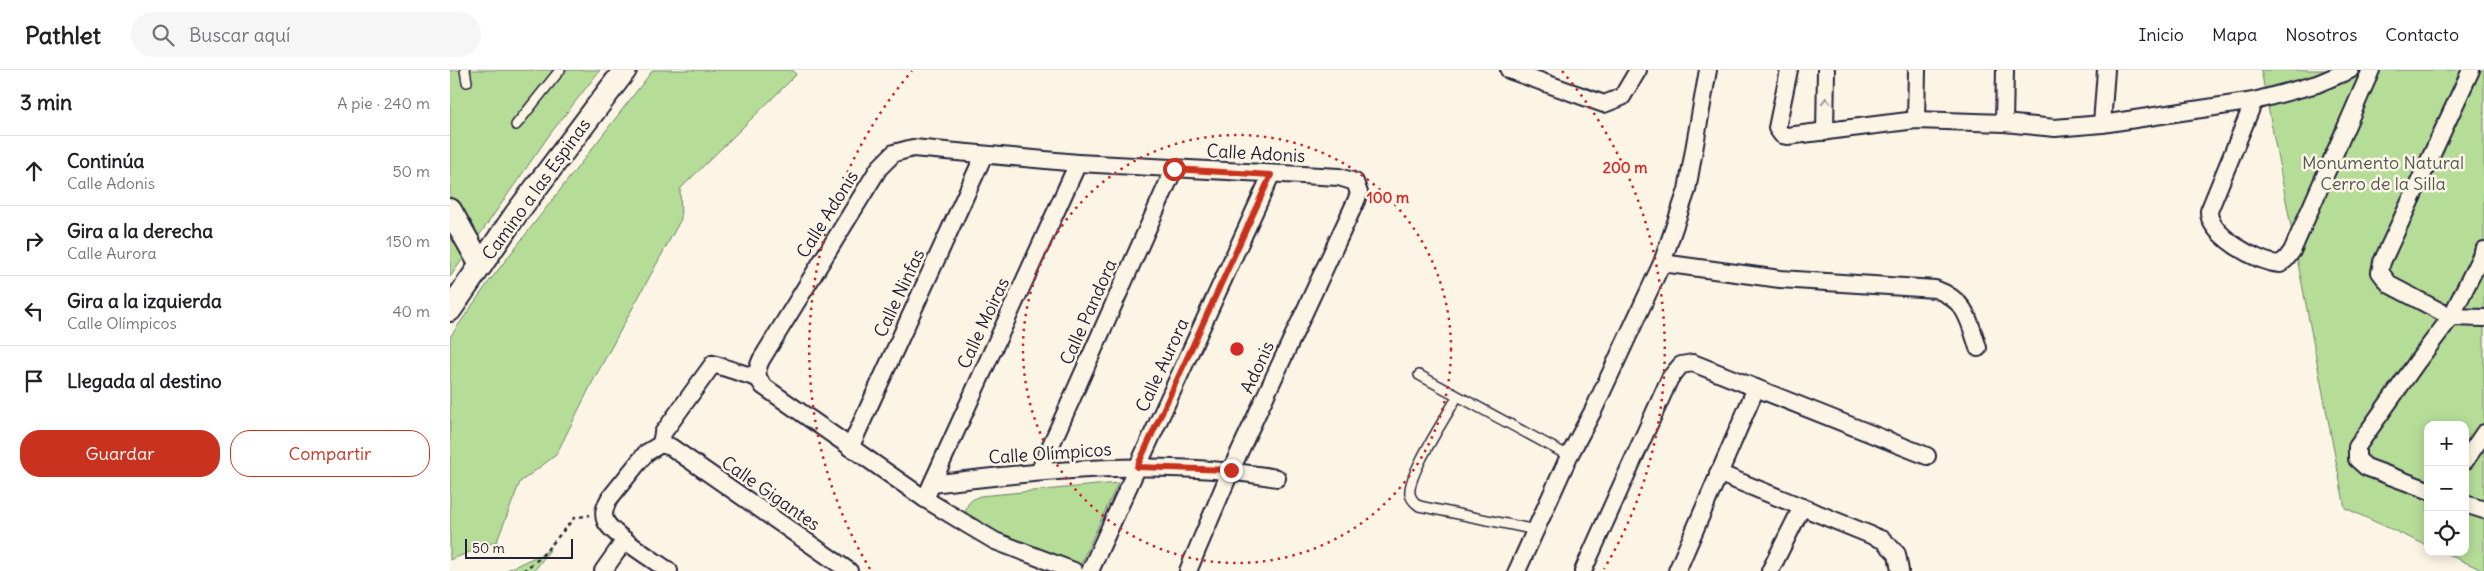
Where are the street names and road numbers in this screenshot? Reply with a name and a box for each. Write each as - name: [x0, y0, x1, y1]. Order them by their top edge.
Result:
- street label: Camino a las Espinas: [477, 114, 595, 264]
- street label: Calle Adonis: [1206, 139, 1306, 167]
- street label: Calle Adonis: [791, 166, 863, 262]
- street label: Calle Ninfas: [869, 245, 929, 341]
- street label: Calle Pandora: [1054, 256, 1122, 368]
- street label: Calle Moiras: [952, 274, 1014, 372]
- street label: Calle Aurora: [1130, 314, 1194, 416]
- street label: Adonis: [1235, 337, 1279, 397]
- street label: Calle Olímpicos: [988, 437, 1112, 469]
- street label: Calle Gigantes: [717, 450, 825, 536]

